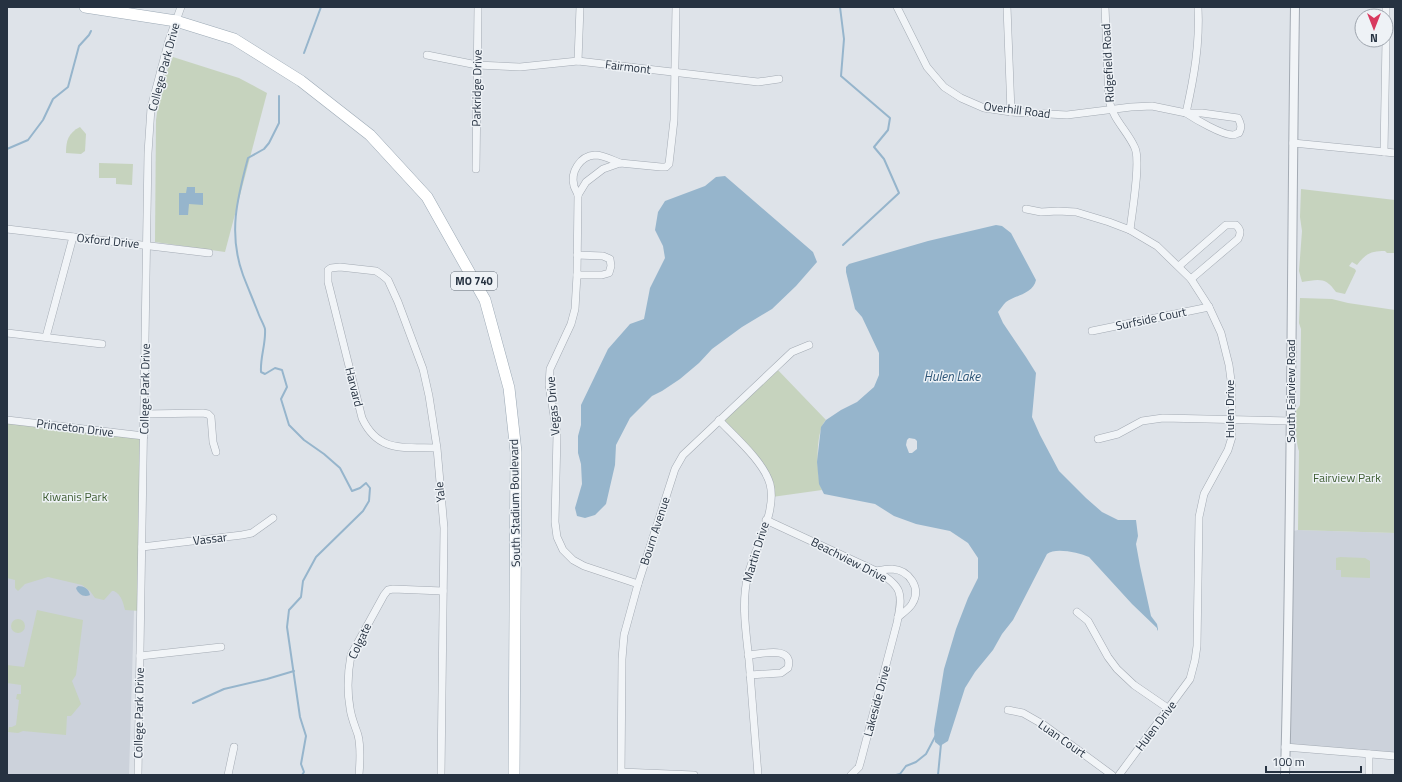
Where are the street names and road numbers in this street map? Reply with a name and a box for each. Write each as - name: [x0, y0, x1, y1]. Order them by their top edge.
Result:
- street label: College Park Drive: [143, 20, 184, 113]
- street label: Ridgefield Road: [1096, 23, 1119, 103]
- street label: Parkridge Drive: [466, 49, 487, 127]
- street label: Fairmont: [604, 54, 653, 79]
- street label: Overhill Road: [983, 96, 1051, 123]
- street label: Oxford Drive: [76, 228, 140, 253]
- road number: MO 740: [451, 272, 497, 290]
- street label: Surfside Court: [1114, 302, 1189, 335]
- street label: South Fairview Road: [1281, 339, 1300, 443]
- street label: College Park Drive: [134, 343, 155, 435]
- street label: Harvard: [340, 365, 369, 409]
- street label: Vegas Drive: [540, 376, 565, 436]
- street label: Hulen Drive: [1220, 380, 1239, 438]
- street label: Princeton Drive: [35, 413, 115, 442]
- street label: South Stadium Boulevard: [504, 439, 525, 567]
- street label: Yale: [429, 481, 450, 503]
- street label: Bourn Avenue: [635, 494, 675, 567]
- street label: Martin Drive: [737, 519, 774, 584]
- street label: Vassar: [192, 527, 228, 550]
- street label: Beachview Drive: [808, 532, 891, 587]
- street label: Colgate: [343, 620, 376, 662]
- street label: Lakeside Drive: [858, 663, 895, 739]
- street label: College Park Drive: [128, 667, 149, 759]
- street label: Hulen Drive: [1130, 697, 1181, 755]
- street label: Luan Court: [1034, 715, 1091, 762]

